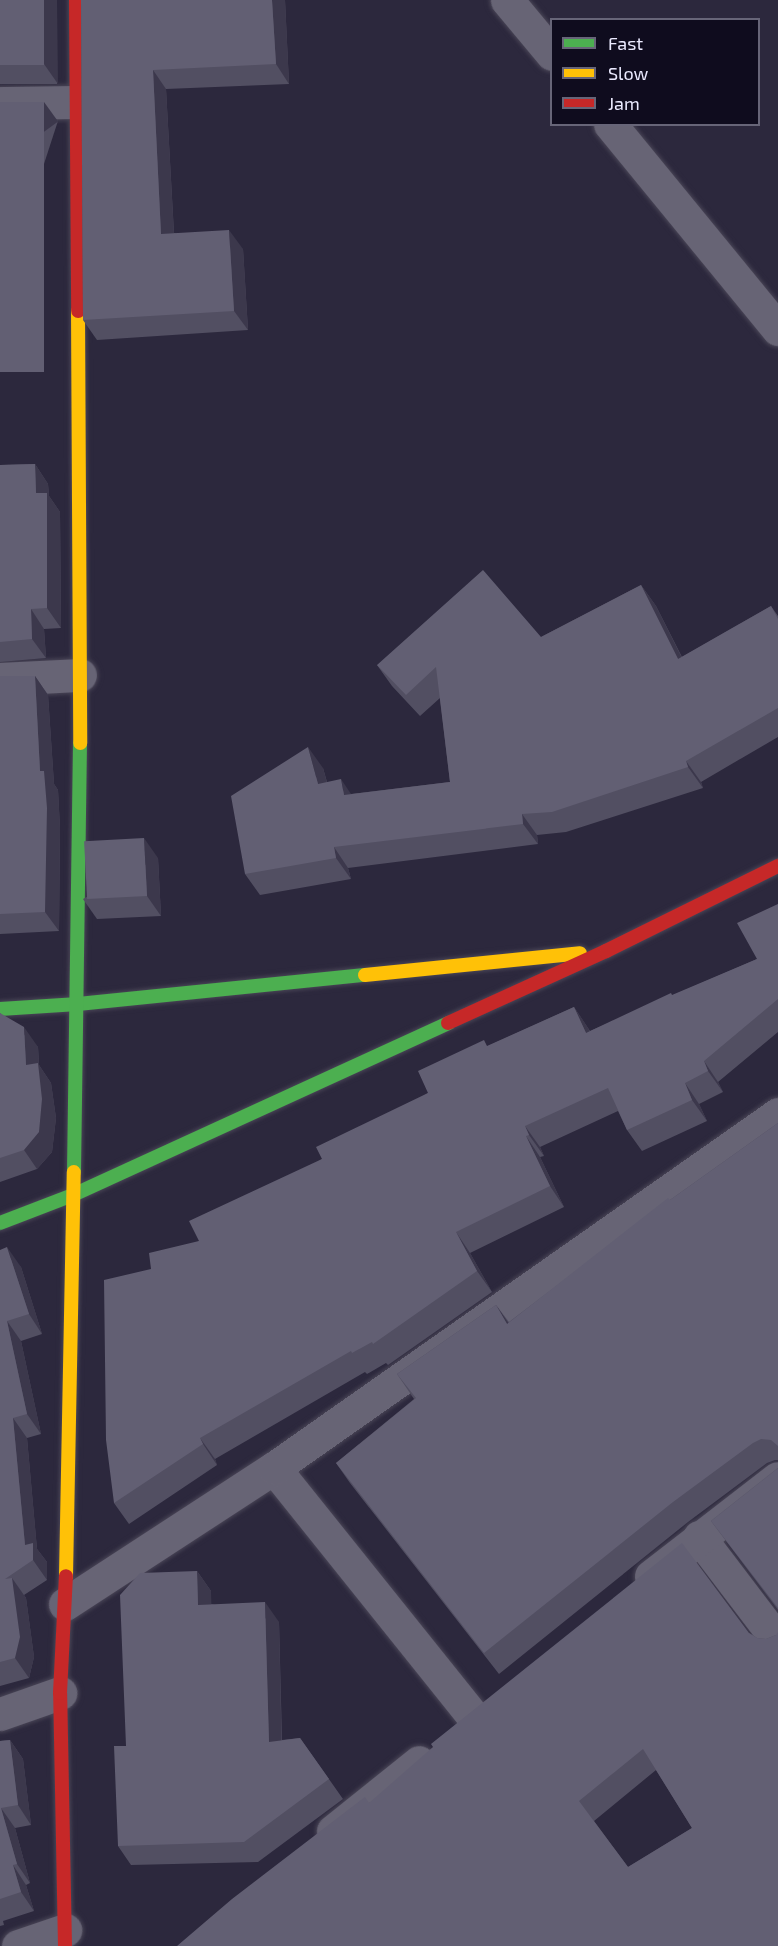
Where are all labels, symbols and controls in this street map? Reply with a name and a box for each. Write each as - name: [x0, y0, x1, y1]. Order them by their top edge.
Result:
- legend: [550, 18, 760, 126]
- text: Fast: [608, 32, 643, 54]
- text: Slow: [608, 62, 648, 84]
- text: Jam: [608, 92, 640, 114]

